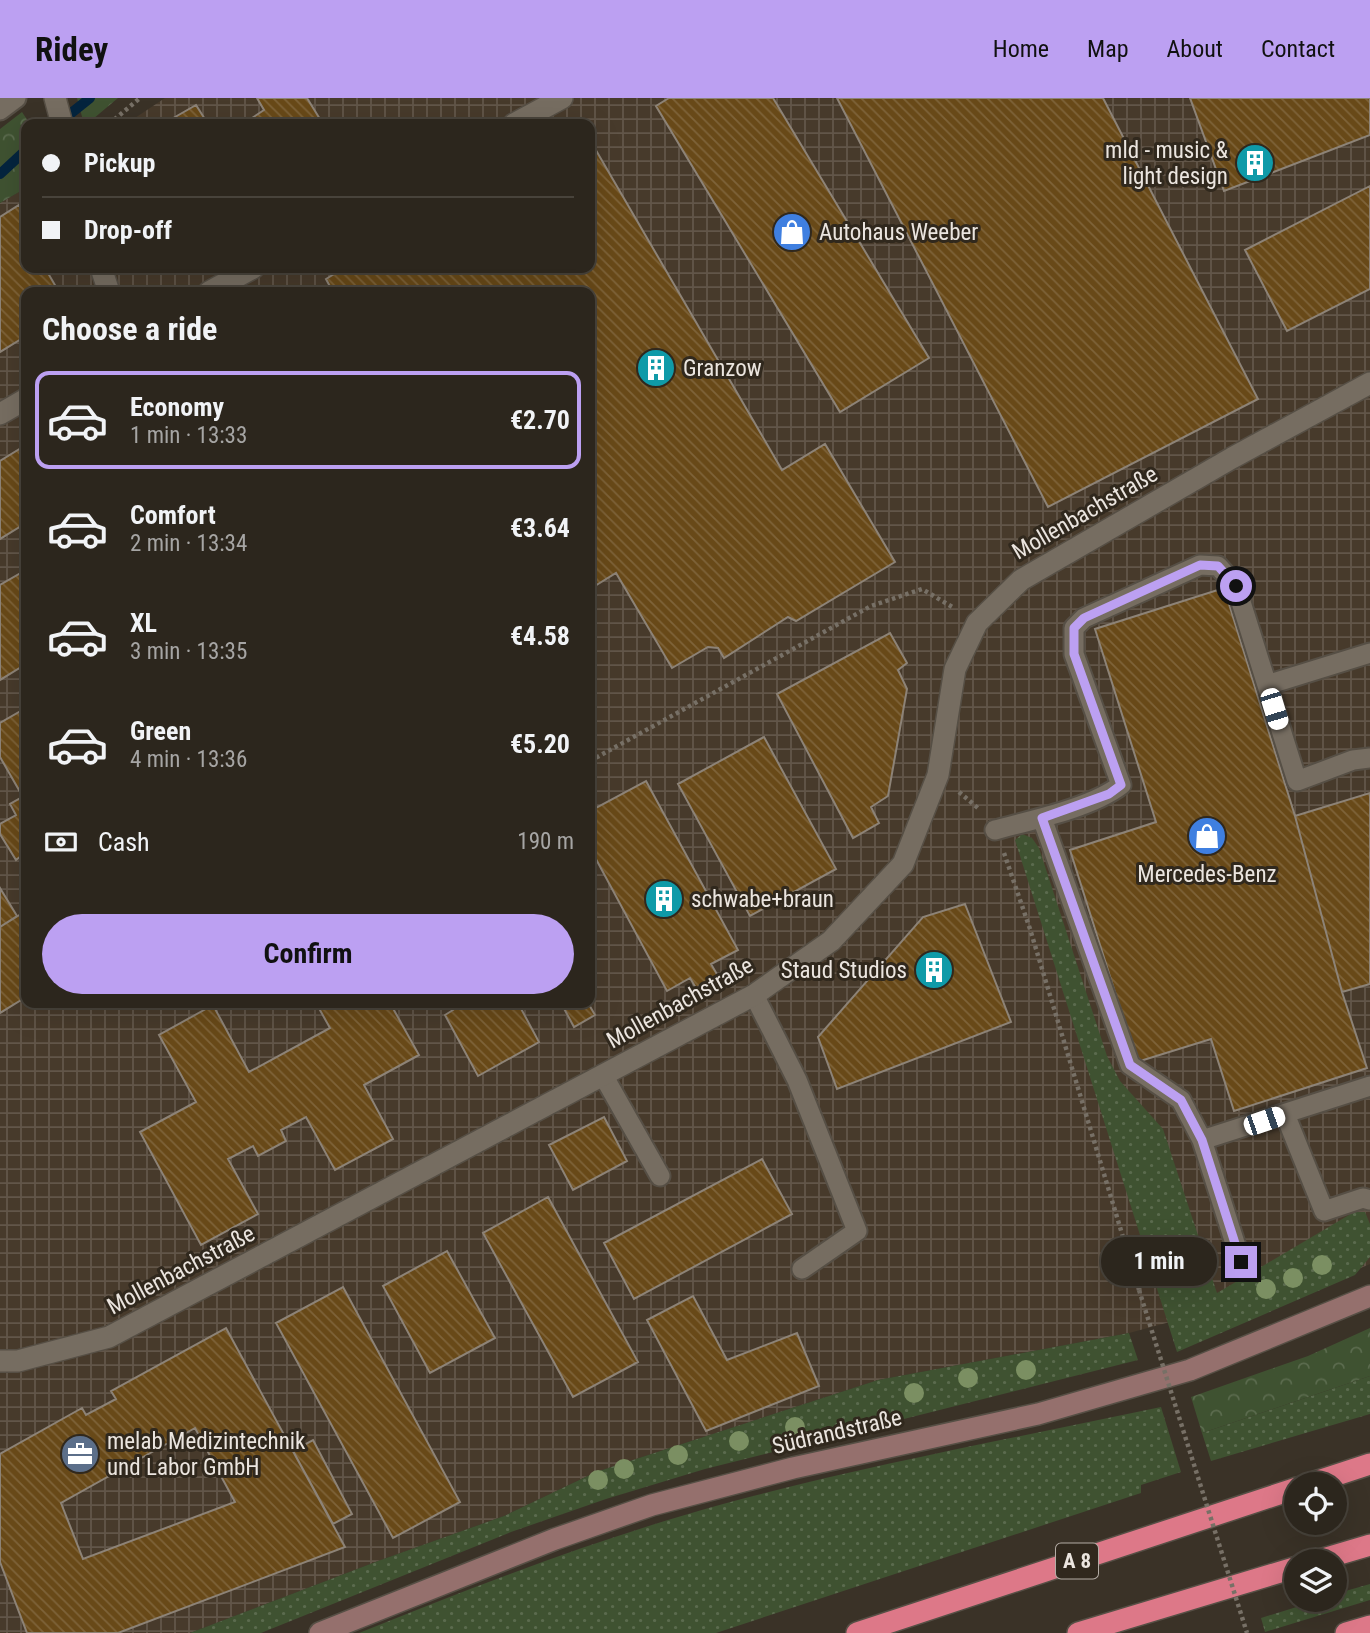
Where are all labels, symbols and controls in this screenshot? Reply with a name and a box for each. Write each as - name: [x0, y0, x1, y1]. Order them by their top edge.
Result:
- text: Ridey: [35, 30, 108, 69]
- text: Home: [993, 35, 1049, 63]
- text: Map: [1087, 35, 1129, 63]
- text: About: [1167, 35, 1223, 63]
- text: Contact: [1261, 35, 1335, 63]
- place label: mld - music & light design: [1105, 137, 1228, 190]
- building icon: mld - music & light design: [1234, 142, 1276, 184]
- text: Pickup: [84, 148, 155, 178]
- shop icon: Autohaus Weeber: [771, 211, 813, 253]
- text: Drop-off: [84, 215, 172, 245]
- place label: Autohaus Weeber: [819, 219, 978, 246]
- text: Choose a ride: [42, 310, 217, 348]
- building icon: Granzow: [635, 347, 677, 389]
- place label: Granzow: [683, 355, 762, 382]
- icon: car: [46, 389, 109, 452]
- text: Economy: [130, 392, 224, 422]
- text: €2.70: [510, 405, 570, 435]
- text: 1 min · 13:33: [130, 422, 247, 449]
- street label: Mollenbachstraße: [1008, 461, 1162, 565]
- icon: car: [46, 497, 109, 560]
- text: Comfort: [130, 500, 216, 530]
- text: €3.64: [510, 513, 570, 543]
- text: 2 min · 13:34: [130, 530, 247, 557]
- route start: [1220, 570, 1252, 602]
- icon: car: [46, 605, 109, 668]
- text: XL: [130, 608, 157, 638]
- text: €4.58: [510, 621, 570, 651]
- text: 3 min · 13:35: [130, 638, 247, 665]
- car: [1258, 686, 1291, 732]
- icon: car: [46, 713, 109, 776]
- text: Green: [130, 716, 191, 746]
- text: €5.20: [510, 729, 570, 759]
- text: 4 min · 13:36: [130, 746, 247, 773]
- shop icon: Mercedes-Benz: [1186, 815, 1228, 857]
- icon: cash: [42, 823, 80, 861]
- text: Cash: [98, 827, 150, 857]
- text: 190 m: [517, 828, 574, 855]
- place label: Mercedes-Benz: [1137, 861, 1277, 888]
- building icon: schwabe+braun: [643, 878, 685, 920]
- place label: schwabe+braun: [691, 886, 834, 913]
- button: Confirm: [42, 914, 574, 994]
- building icon: Staud Studios: [913, 949, 955, 991]
- street label: Mollenbachstraße: [602, 952, 758, 1054]
- place label: Staud Studios: [781, 957, 907, 984]
- car: [1241, 1104, 1288, 1138]
- street label: Mollenbachstraße: [103, 1220, 259, 1320]
- callout: 1 min: [1101, 1238, 1216, 1286]
- route end: [1225, 1246, 1257, 1278]
- text: 1 min: [1133, 1248, 1185, 1275]
- street label: Südrandstraße: [770, 1404, 904, 1460]
- place label: melab Medizintechnik und Labor GmbH: [107, 1428, 306, 1481]
- office icon: melab Medizintechnik und Labor GmbH: [59, 1433, 101, 1475]
- map controls: [1284, 1472, 1347, 1612]
- button: locate: [1284, 1472, 1347, 1535]
- road number: A 8: [1056, 1544, 1098, 1578]
- button: layers: [1284, 1549, 1347, 1612]

